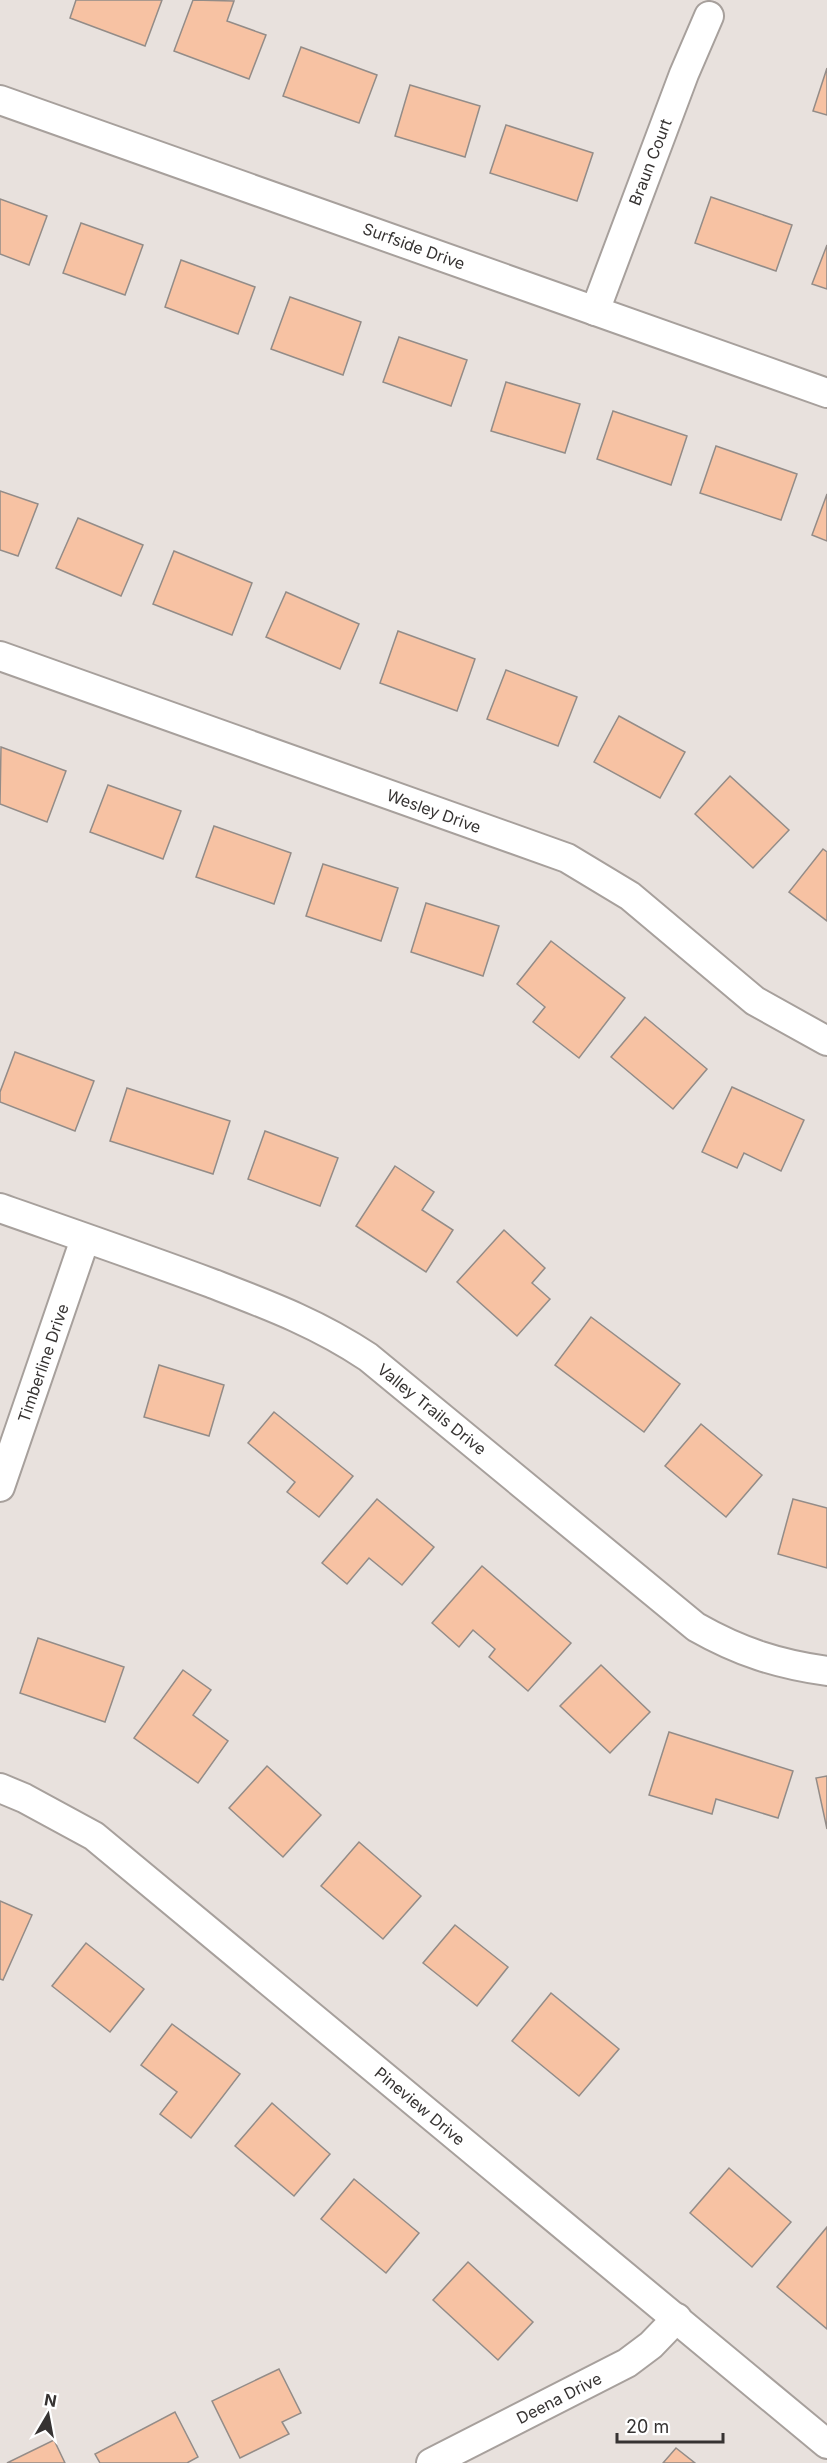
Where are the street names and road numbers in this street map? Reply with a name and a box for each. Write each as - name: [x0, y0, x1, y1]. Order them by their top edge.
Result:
- street label: Braun Court: [624, 116, 676, 208]
- street label: Surfside Drive: [360, 218, 468, 274]
- street label: Wesley Drive: [384, 785, 484, 837]
- street label: Timberline Drive: [13, 1301, 73, 1425]
- street label: Valley Trails Drive: [374, 1359, 490, 1459]
- street label: Pineview Drive: [371, 2062, 469, 2150]
- street label: Deena Drive: [513, 2368, 605, 2428]

